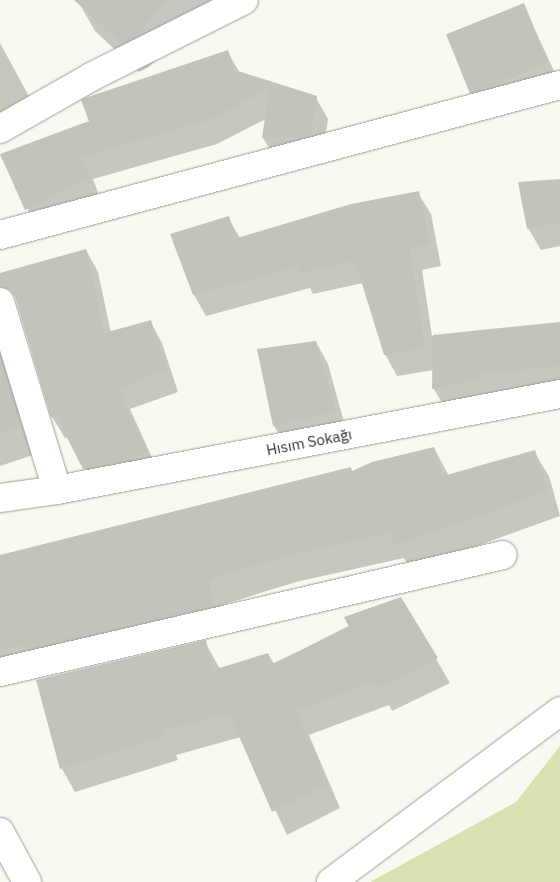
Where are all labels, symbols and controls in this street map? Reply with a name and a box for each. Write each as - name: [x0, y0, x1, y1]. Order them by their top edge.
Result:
- street label: Hısım Sokağı: [265, 425, 353, 459]

